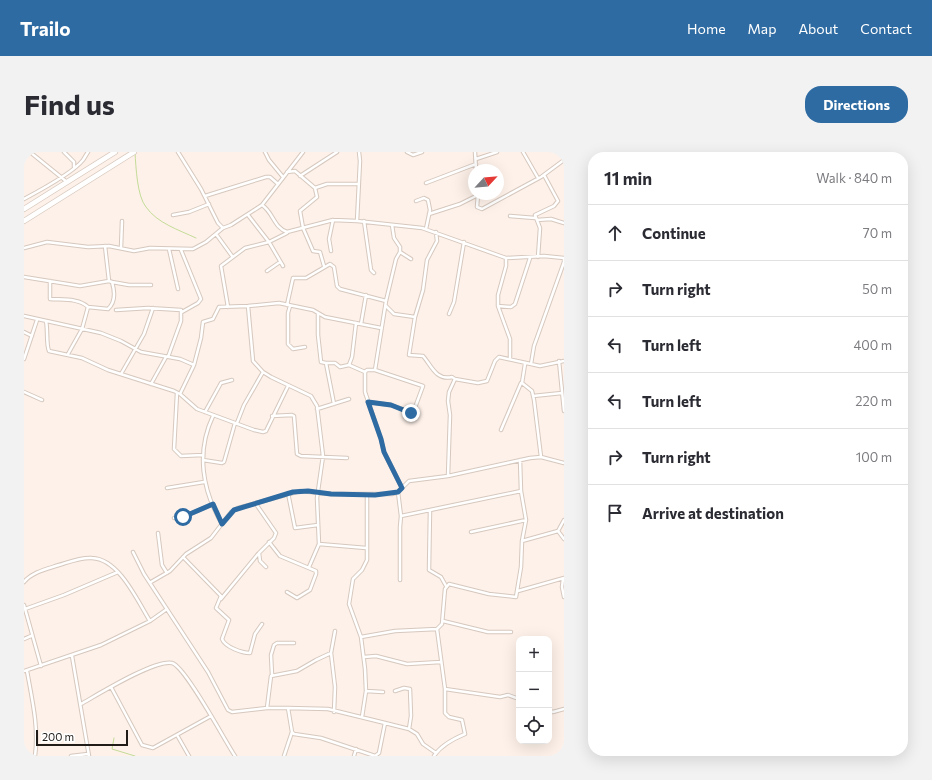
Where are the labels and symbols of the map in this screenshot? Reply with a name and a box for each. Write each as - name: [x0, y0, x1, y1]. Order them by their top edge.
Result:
- north arrow: [468, 164, 504, 200]
- route end: [402, 404, 420, 422]
- route start: [174, 508, 192, 526]
- scale bar: [36, 728, 128, 747]

